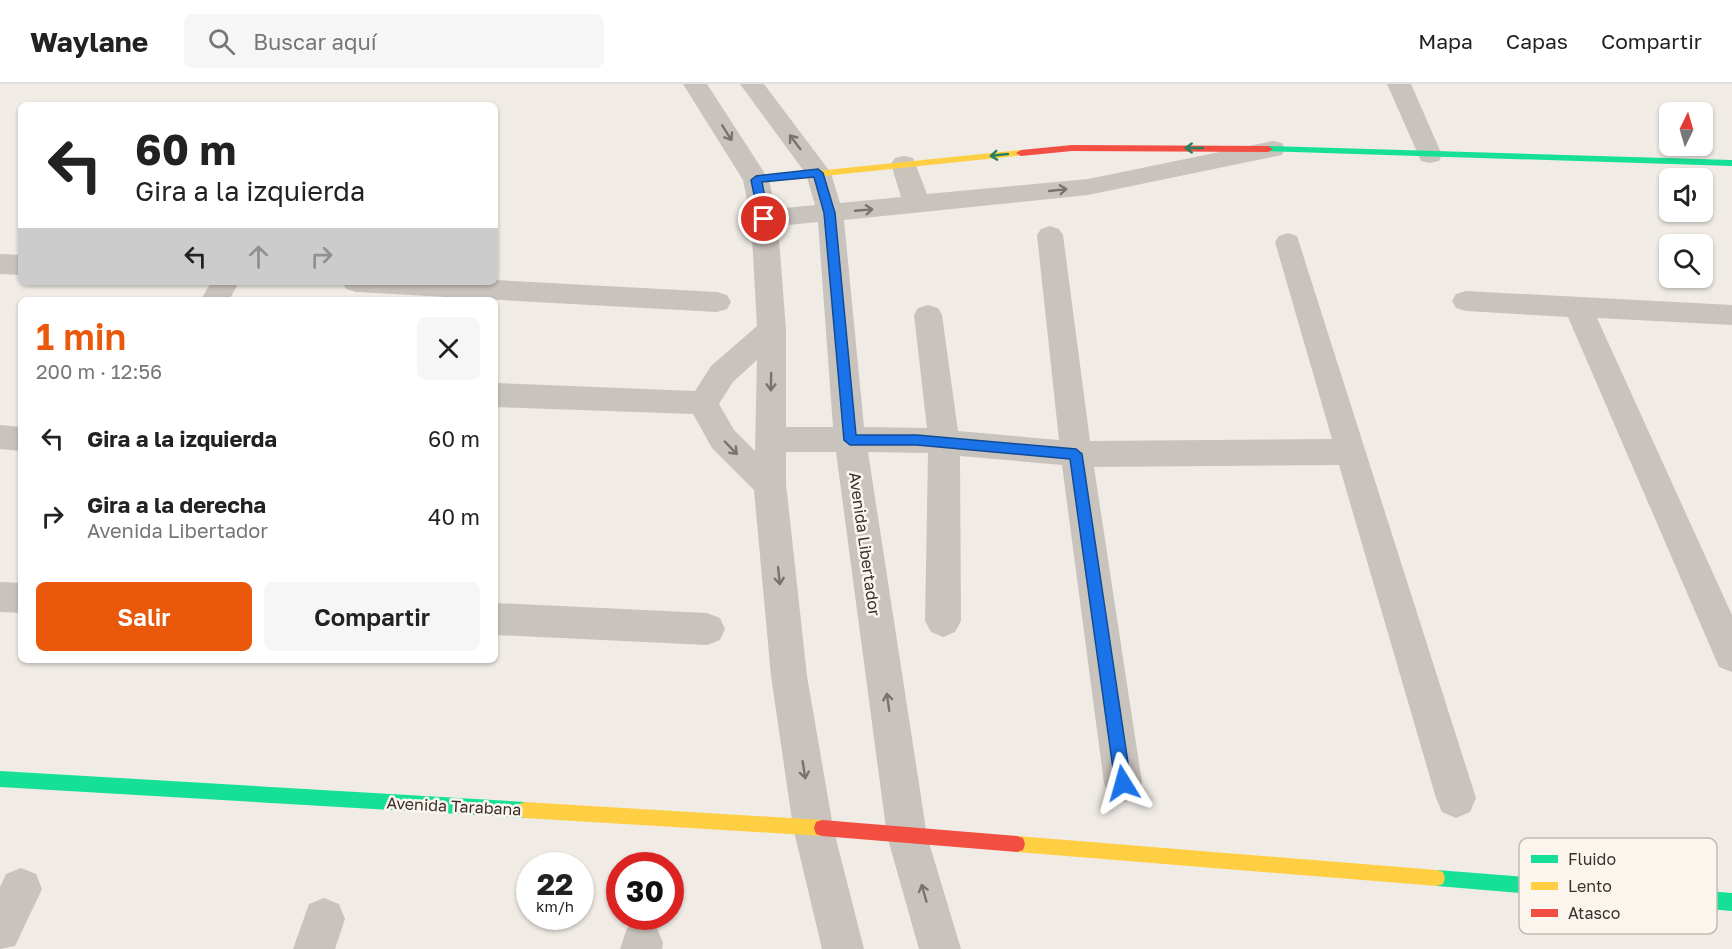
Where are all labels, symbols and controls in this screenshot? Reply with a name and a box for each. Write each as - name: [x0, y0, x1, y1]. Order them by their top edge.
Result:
- search box: [184, 14, 604, 68]
- text: Waylane: [30, 25, 148, 58]
- icon: search: [205, 25, 238, 58]
- text: Buscar aquí: [253, 28, 377, 55]
- text: Mapa: [1418, 28, 1473, 54]
- text: Capas: [1506, 28, 1568, 54]
- text: Compartir: [1601, 28, 1702, 54]
- north arrow: [1659, 102, 1713, 156]
- map controls: [1659, 102, 1713, 288]
- text: 60 m: [135, 124, 236, 174]
- one-way arrow: [721, 124, 733, 141]
- icon: left: [36, 126, 114, 204]
- one-way arrow: [788, 134, 801, 150]
- one-way arrow: [1184, 143, 1204, 154]
- one-way arrow: [990, 150, 1010, 161]
- button: sound: [1659, 168, 1713, 222]
- text: Gira a la izquierda: [135, 175, 365, 207]
- one-way arrow: [1048, 184, 1067, 195]
- pin: [738, 193, 789, 244]
- icon: arrive: [747, 202, 780, 235]
- one-way arrow: [854, 204, 873, 215]
- button: search: [1659, 234, 1713, 288]
- icon: left: [179, 240, 212, 273]
- icon: ahead: [242, 240, 275, 273]
- icon: right: [305, 240, 338, 273]
- text: 1 min: [36, 315, 126, 358]
- button: close: [417, 317, 480, 380]
- text: 200 m · 12:56: [36, 359, 162, 383]
- one-way arrow: [766, 371, 777, 391]
- icon: left: [36, 422, 69, 455]
- text: Gira a la izquierda: [87, 425, 277, 452]
- text: 60 m: [428, 425, 480, 452]
- one-way arrow: [723, 440, 738, 455]
- street label: Avenida Libertador: [845, 471, 885, 617]
- text: Gira a la derecha: [87, 491, 266, 518]
- icon: right: [36, 500, 69, 533]
- text: 40 m: [428, 503, 480, 530]
- text: Avenida Libertador: [87, 518, 268, 542]
- one-way arrow: [774, 566, 785, 586]
- button: Salir: [36, 582, 252, 651]
- button: Compartir: [264, 582, 480, 651]
- one-way arrow: [882, 692, 893, 712]
- position arrow: [1091, 751, 1155, 815]
- one-way arrow: [798, 759, 809, 779]
- street label: Avenida Tarabana: [386, 792, 522, 820]
- legend: [1519, 838, 1717, 934]
- text: Fluido: [1568, 849, 1616, 869]
- speed limit sign: 30: [606, 852, 684, 930]
- text: 22: [537, 866, 573, 902]
- text: Lento: [1568, 876, 1612, 896]
- one-way arrow: [918, 884, 929, 903]
- text: km/h: [536, 897, 574, 915]
- text: Atasco: [1568, 903, 1620, 923]

